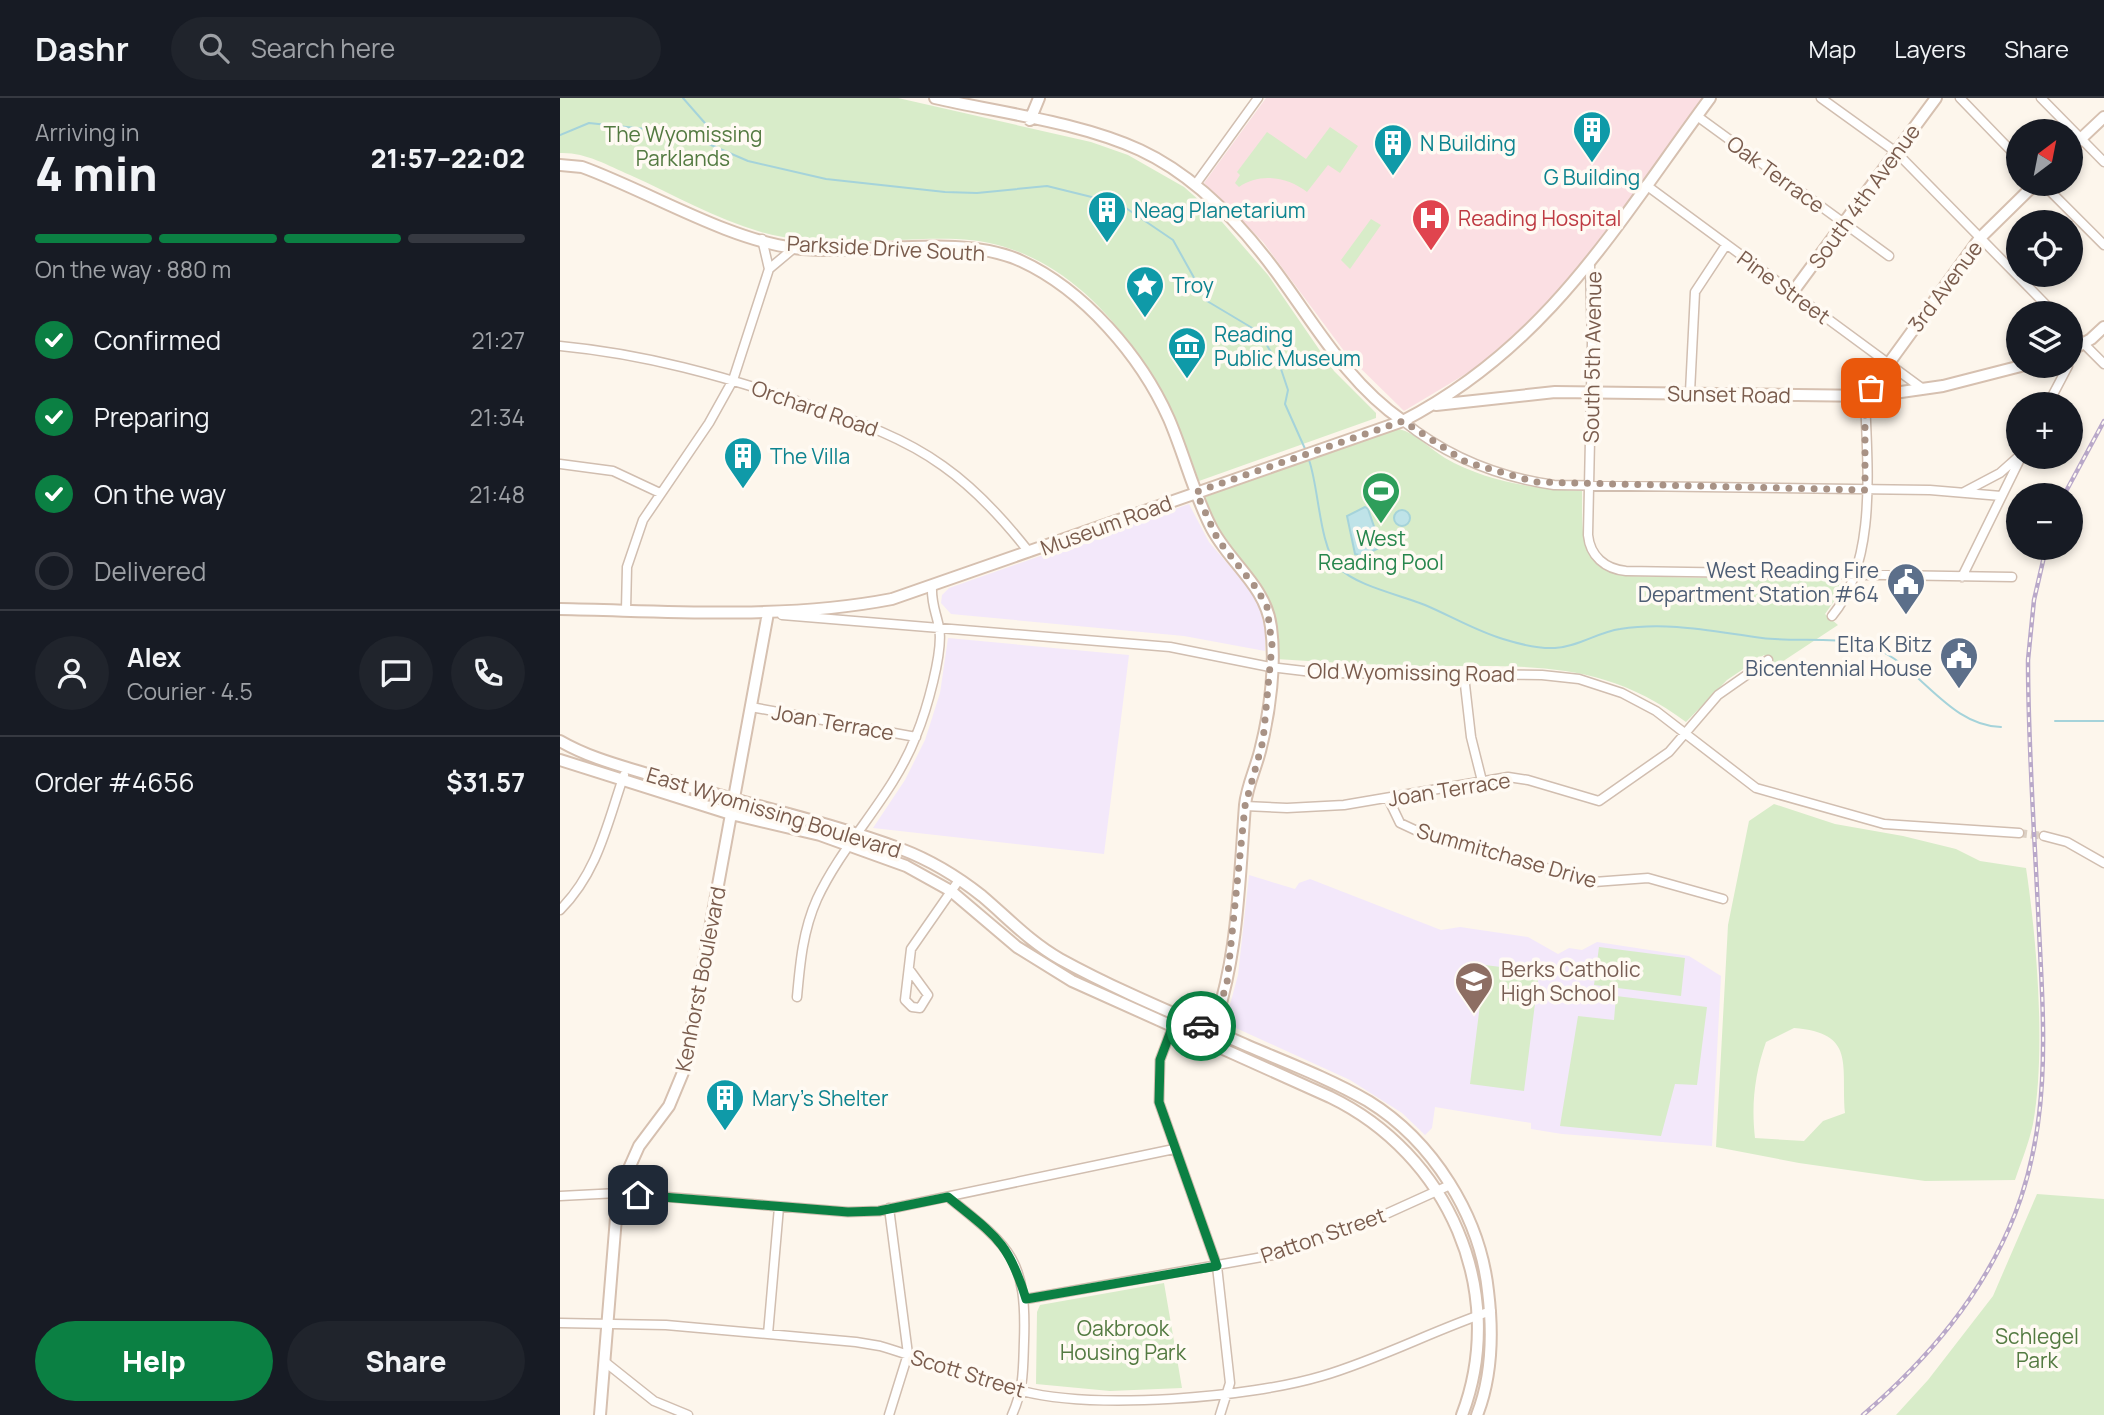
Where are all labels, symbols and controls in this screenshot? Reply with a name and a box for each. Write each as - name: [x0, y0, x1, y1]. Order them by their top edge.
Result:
- search box: [171, 17, 661, 80]
- text: Dashr: [35, 26, 129, 71]
- icon: search: [195, 29, 233, 67]
- text: Search here: [251, 30, 395, 66]
- text: Map: [1809, 32, 1856, 65]
- text: Layers: [1894, 32, 1966, 65]
- text: Share: [2004, 32, 2069, 65]
- building icon: G Building: [1571, 109, 1613, 164]
- text: Arriving in: [35, 116, 140, 148]
- street label: South 4th Avenue: [1802, 118, 1926, 274]
- north arrow: [2006, 119, 2082, 196]
- map controls: [2006, 119, 2083, 560]
- park label: The Wyomissing Parklands: [604, 120, 762, 172]
- building icon: N Building: [1372, 122, 1414, 177]
- place label: N Building: [1420, 129, 1516, 157]
- street label: Oak Terrace: [1721, 129, 1831, 219]
- text: 21:57–22:02: [371, 140, 525, 176]
- text: 4 min: [35, 142, 158, 205]
- place label: G Building: [1544, 163, 1640, 191]
- building icon: Neag Planetarium: [1086, 189, 1128, 244]
- place label: Neag Planetarium: [1134, 196, 1306, 224]
- hospital icon: Reading Hospital: [1410, 197, 1452, 252]
- place label: Reading Hospital: [1458, 204, 1621, 232]
- button: locate: [2006, 210, 2083, 287]
- street label: Parkside Drive South: [786, 229, 986, 267]
- street label: 3rd Avenue: [1901, 235, 1989, 337]
- street label: Pine Street: [1732, 244, 1836, 330]
- text: On the way · 880 m: [35, 253, 231, 285]
- place icon: Troy: [1124, 264, 1166, 319]
- place label: Troy: [1172, 271, 1214, 299]
- street label: South 5th Avenue: [1577, 271, 1607, 443]
- button: layers: [2006, 301, 2083, 378]
- place label: Reading Public Museum: [1214, 320, 1361, 372]
- icon: check: [35, 321, 73, 359]
- text: Confirmed: [94, 322, 221, 358]
- text: 21:27: [471, 324, 525, 356]
- museum icon: Reading Public Museum: [1166, 325, 1208, 380]
- pin: [1841, 358, 1901, 418]
- icon: bag: [1852, 369, 1890, 407]
- street label: Orchard Road: [748, 373, 882, 443]
- street label: Sunset Road: [1667, 379, 1791, 409]
- button: +: [2006, 392, 2083, 469]
- icon: check: [35, 398, 73, 436]
- text: Preparing: [94, 399, 210, 435]
- text: 21:34: [470, 401, 525, 433]
- building icon: The Villa: [722, 435, 764, 490]
- place label: The Villa: [770, 442, 850, 470]
- sports icon: West Reading Pool: [1360, 470, 1402, 525]
- icon: check: [35, 475, 73, 513]
- text: On the way: [94, 476, 226, 512]
- text: 21:48: [469, 478, 525, 510]
- button: −: [2006, 483, 2083, 560]
- street label: Museum Road: [1037, 488, 1175, 562]
- place label: West Reading Pool: [1318, 524, 1444, 576]
- text: Delivered: [94, 553, 206, 589]
- place label: West Reading Fire Department Station #64: [1638, 556, 1879, 608]
- public building icon: West Reading Fire Department Station #64: [1885, 561, 1927, 616]
- place label: Elta K Bitz Bicentennial House: [1745, 630, 1932, 682]
- public building icon: Elta K Bitz Bicentennial House: [1938, 635, 1980, 690]
- button: person: [35, 636, 109, 710]
- button: chat: [359, 636, 433, 710]
- button: phone: [451, 636, 525, 710]
- text: Alex: [127, 639, 181, 675]
- street label: Old Wyomissing Road: [1307, 656, 1515, 688]
- text: Courier · 4.5: [127, 675, 253, 707]
- street label: Joan Terrace: [770, 697, 896, 747]
- street label: East Wyomissing Boulevard: [643, 760, 905, 864]
- text: Order #4656: [35, 764, 195, 800]
- text: $31.57: [446, 764, 525, 800]
- street label: Joan Terrace: [1386, 766, 1512, 812]
- street label: Summitchase Drive: [1414, 816, 1600, 894]
- street label: Kenhorst Boulevard: [668, 884, 732, 1074]
- place label: Berks Catholic High School: [1501, 955, 1641, 1007]
- school or university icon: Berks Catholic High School: [1453, 960, 1495, 1015]
- courier: [1166, 991, 1236, 1061]
- icon: car: [1182, 1007, 1220, 1045]
- building icon: Mary's Shelter: [704, 1077, 746, 1132]
- place label: Mary's Shelter: [752, 1084, 889, 1112]
- pin: [608, 1165, 668, 1225]
- icon: home: [619, 1176, 657, 1214]
- street label: Patton Street: [1257, 1201, 1389, 1269]
- park label: Oakbrook Housing Park: [1060, 1314, 1187, 1366]
- button: Help: [35, 1321, 273, 1401]
- button: Share: [287, 1321, 525, 1401]
- park label: Schlegel Park: [1995, 1322, 2079, 1374]
- street label: Scott Street: [907, 1342, 1029, 1404]

